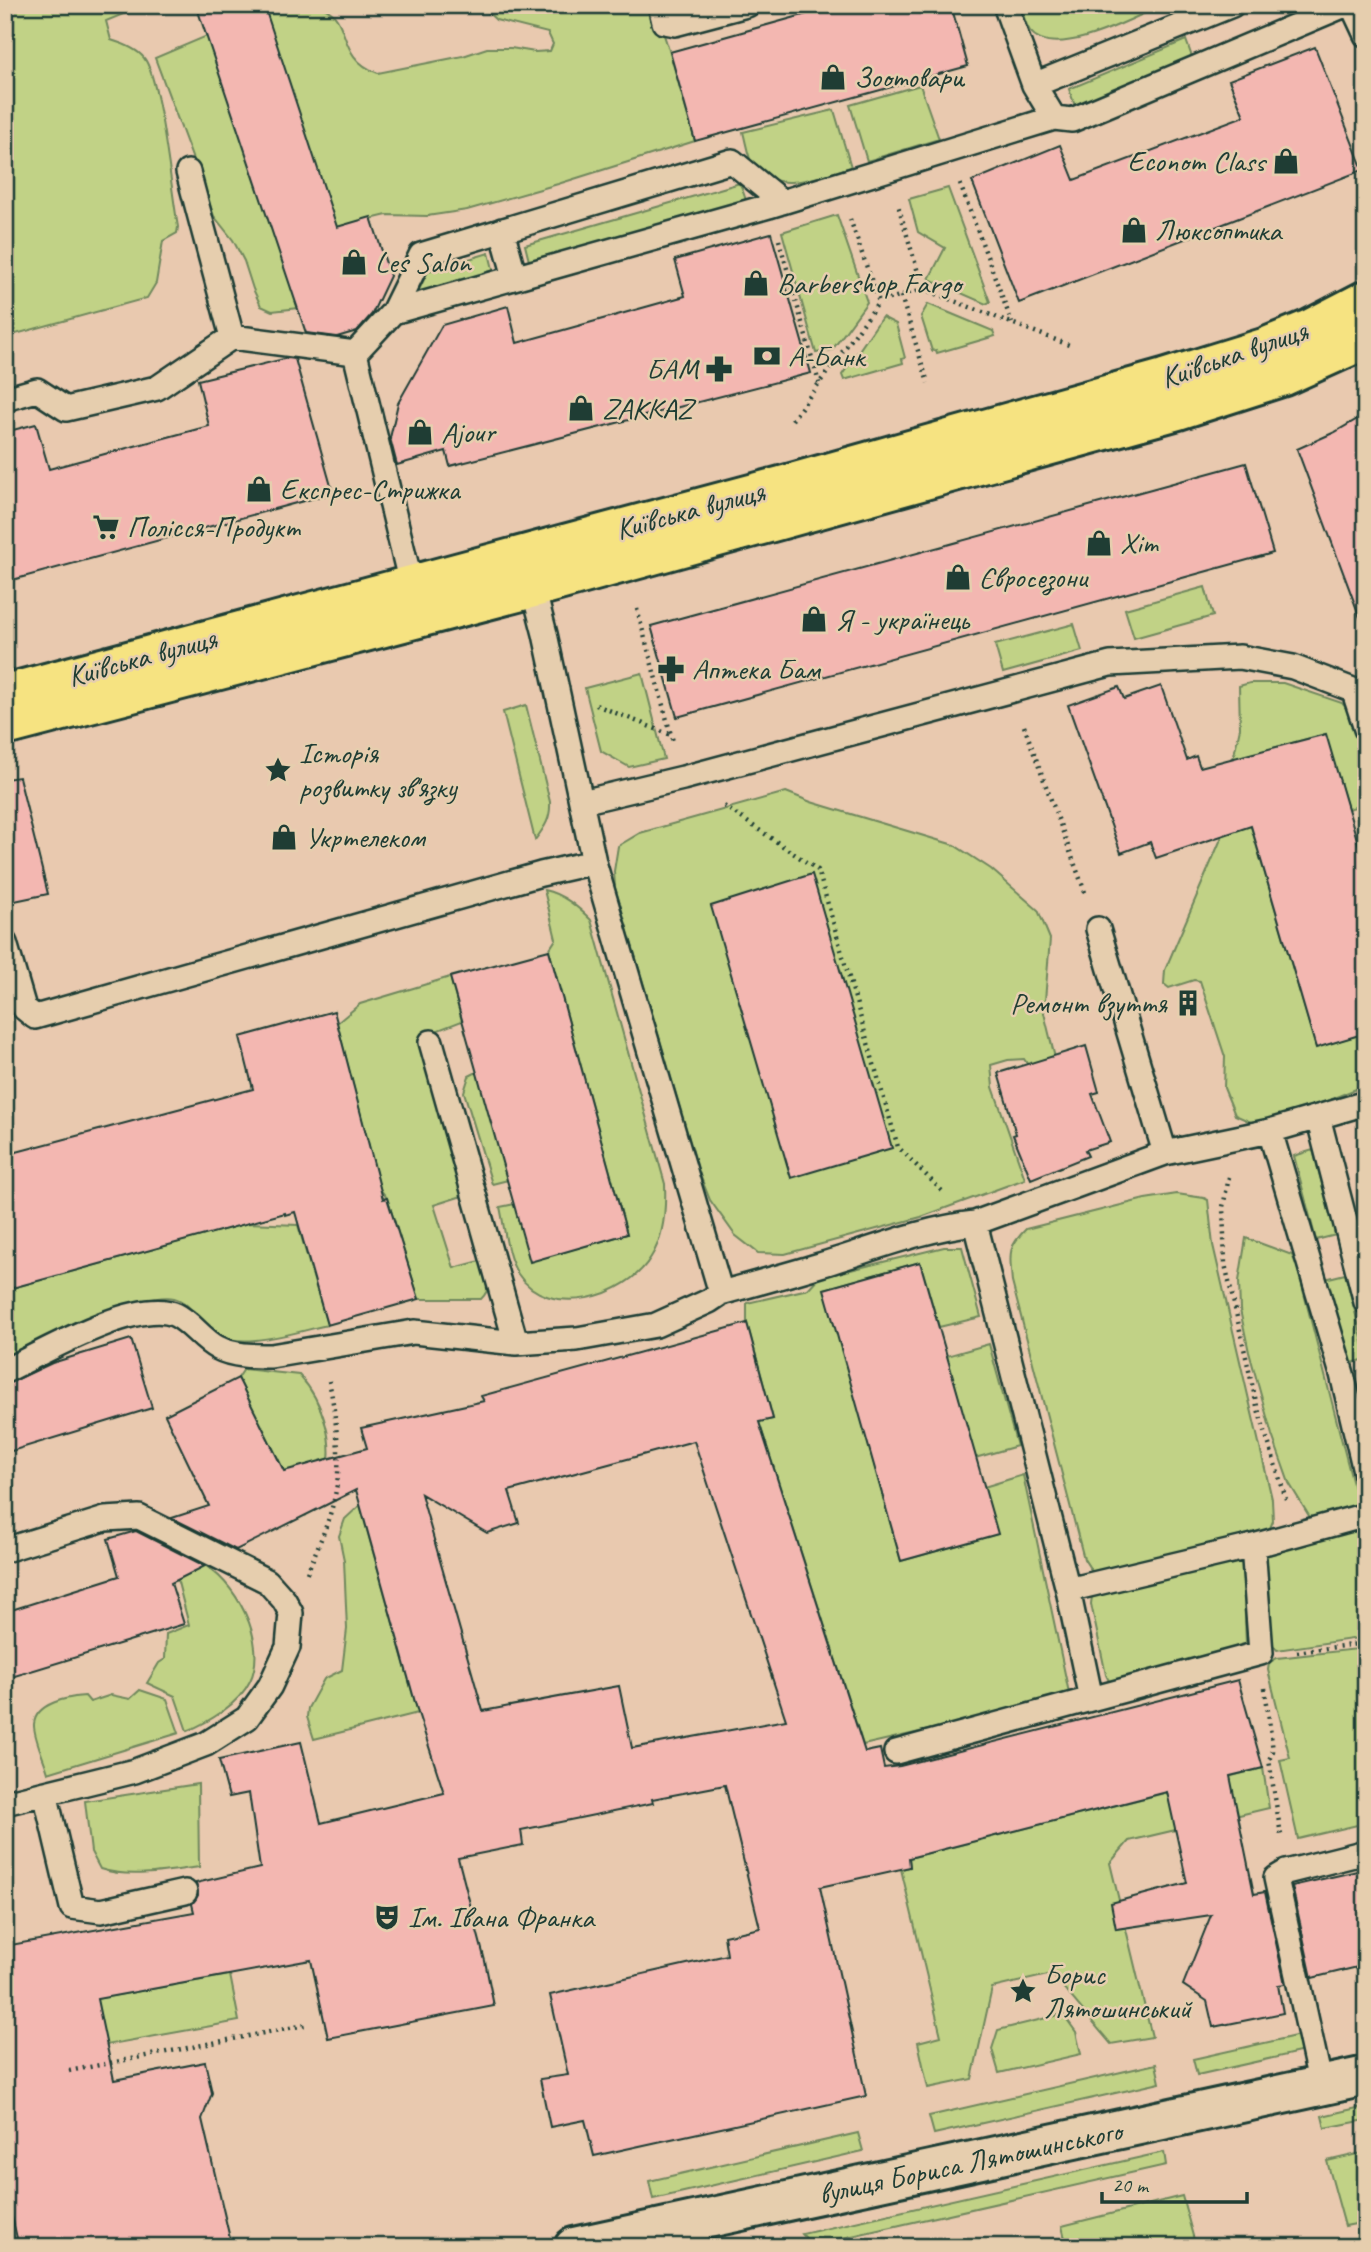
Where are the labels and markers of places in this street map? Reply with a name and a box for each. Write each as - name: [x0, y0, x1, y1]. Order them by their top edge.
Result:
- place label: Зоотовари: [854, 58, 965, 96]
- shop icon: Зоотовари: [818, 62, 848, 92]
- place label: Econom Class: [1128, 142, 1268, 180]
- shop icon: Econom Class: [1271, 146, 1301, 176]
- place label: Люксоптика: [1155, 211, 1283, 249]
- shop icon: Люксоптика: [1119, 215, 1149, 245]
- place label: Les Salon: [375, 243, 472, 281]
- shop icon: Les Salon: [339, 247, 369, 277]
- place label: Barbershop Fargo: [777, 264, 964, 302]
- shop icon: Barbershop Fargo: [741, 268, 771, 298]
- place label: А-Банк: [788, 337, 867, 375]
- bank icon: А-Банк: [752, 341, 782, 371]
- place label: БАМ: [646, 350, 700, 388]
- pharmacy icon: БАМ: [704, 354, 734, 384]
- place label: ZAKKAZ: [602, 389, 697, 427]
- shop icon: ZAKKAZ: [566, 393, 596, 423]
- place label: Ajour: [441, 413, 497, 451]
- shop icon: Ajour: [405, 417, 435, 447]
- place label: Експрес-Стрижка: [280, 470, 461, 508]
- shop icon: Експрес-Стрижка: [244, 474, 274, 504]
- place label: Полісся-Продукт: [127, 508, 302, 546]
- supermarket icon: Полісся-Продукт: [91, 512, 121, 542]
- place label: Хіт: [1120, 524, 1160, 562]
- shop icon: Хіт: [1084, 528, 1114, 558]
- place label: Євросезони: [979, 558, 1089, 596]
- shop icon: Євросезони: [943, 562, 973, 592]
- place label: Я - українець: [835, 600, 971, 638]
- shop icon: Я - українець: [799, 604, 829, 634]
- place label: Аптека Бам: [692, 650, 821, 688]
- pharmacy icon: Аптека Бам: [656, 654, 686, 684]
- place label: Історія розвитку зв'язку: [299, 734, 458, 806]
- place icon: Історія розвитку зв'язку: [263, 755, 293, 785]
- place label: Укртелеком: [305, 818, 427, 856]
- shop icon: Укртелеком: [269, 822, 299, 852]
- place label: Ремонт взуття: [1010, 984, 1168, 1022]
- building icon: Ремонт взуття: [1173, 988, 1203, 1018]
- place label: Ім. Івана Франка: [408, 1898, 596, 1936]
- theatre icon: Ім. Івана Франка: [372, 1902, 402, 1932]
- place label: Борис Лятошинський: [1044, 1955, 1193, 2027]
- place icon: Борис Лятошинський: [1008, 1976, 1038, 2006]

